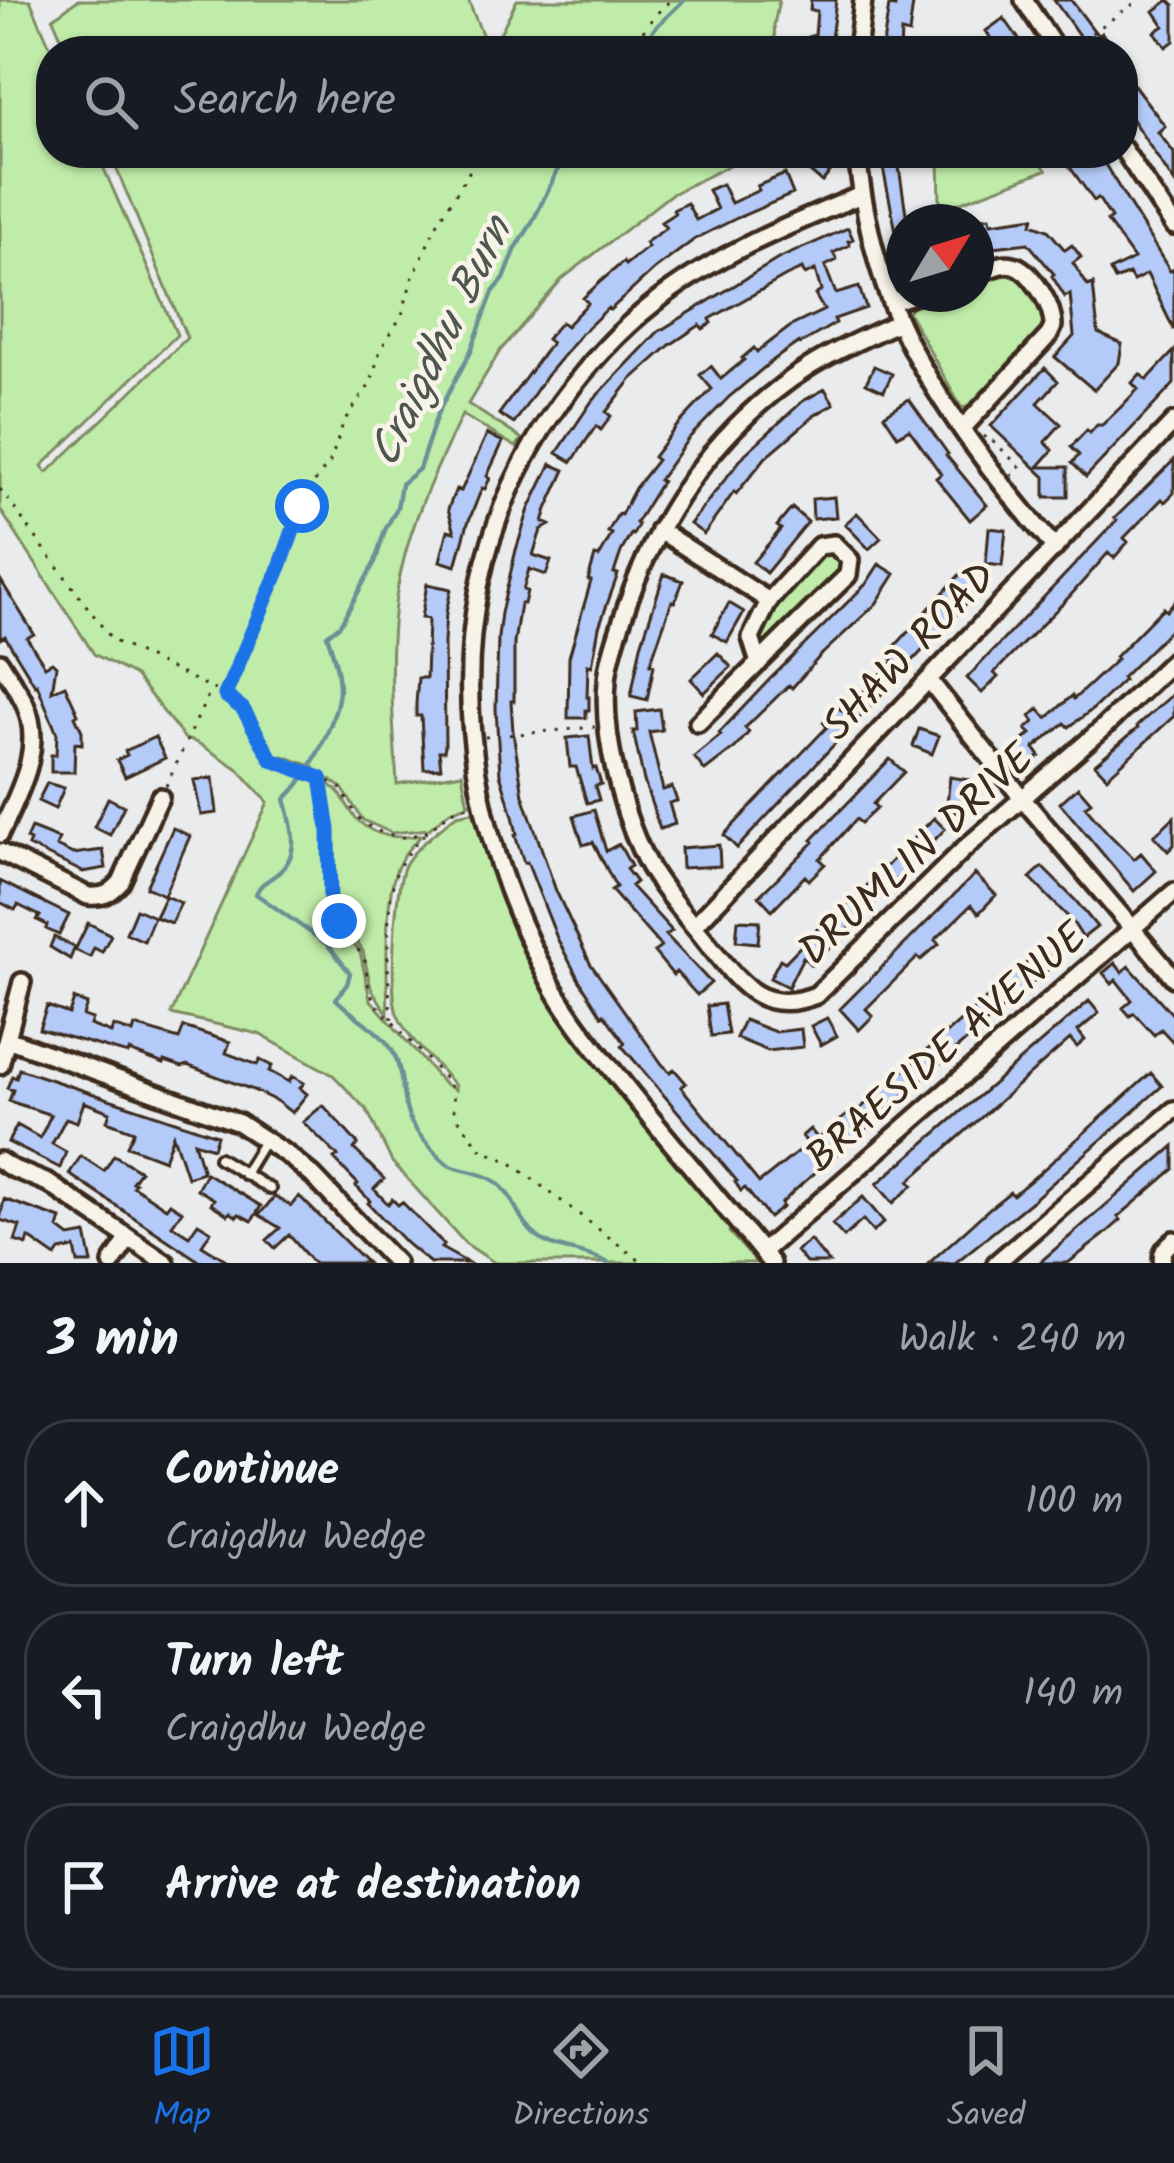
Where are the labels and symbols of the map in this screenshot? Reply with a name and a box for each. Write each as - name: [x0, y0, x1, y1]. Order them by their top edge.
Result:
- water label: Craigdhu Burn: [351, 203, 536, 480]
- north arrow: [886, 204, 994, 312]
- route start: [275, 479, 329, 533]
- street label: SHAW ROAD: [807, 547, 1014, 758]
- street label: DRUMLIN DRIVE: [784, 727, 1052, 983]
- route end: [312, 894, 366, 948]
- street label: BRAESIDE AVENUE: [791, 906, 1105, 1191]

